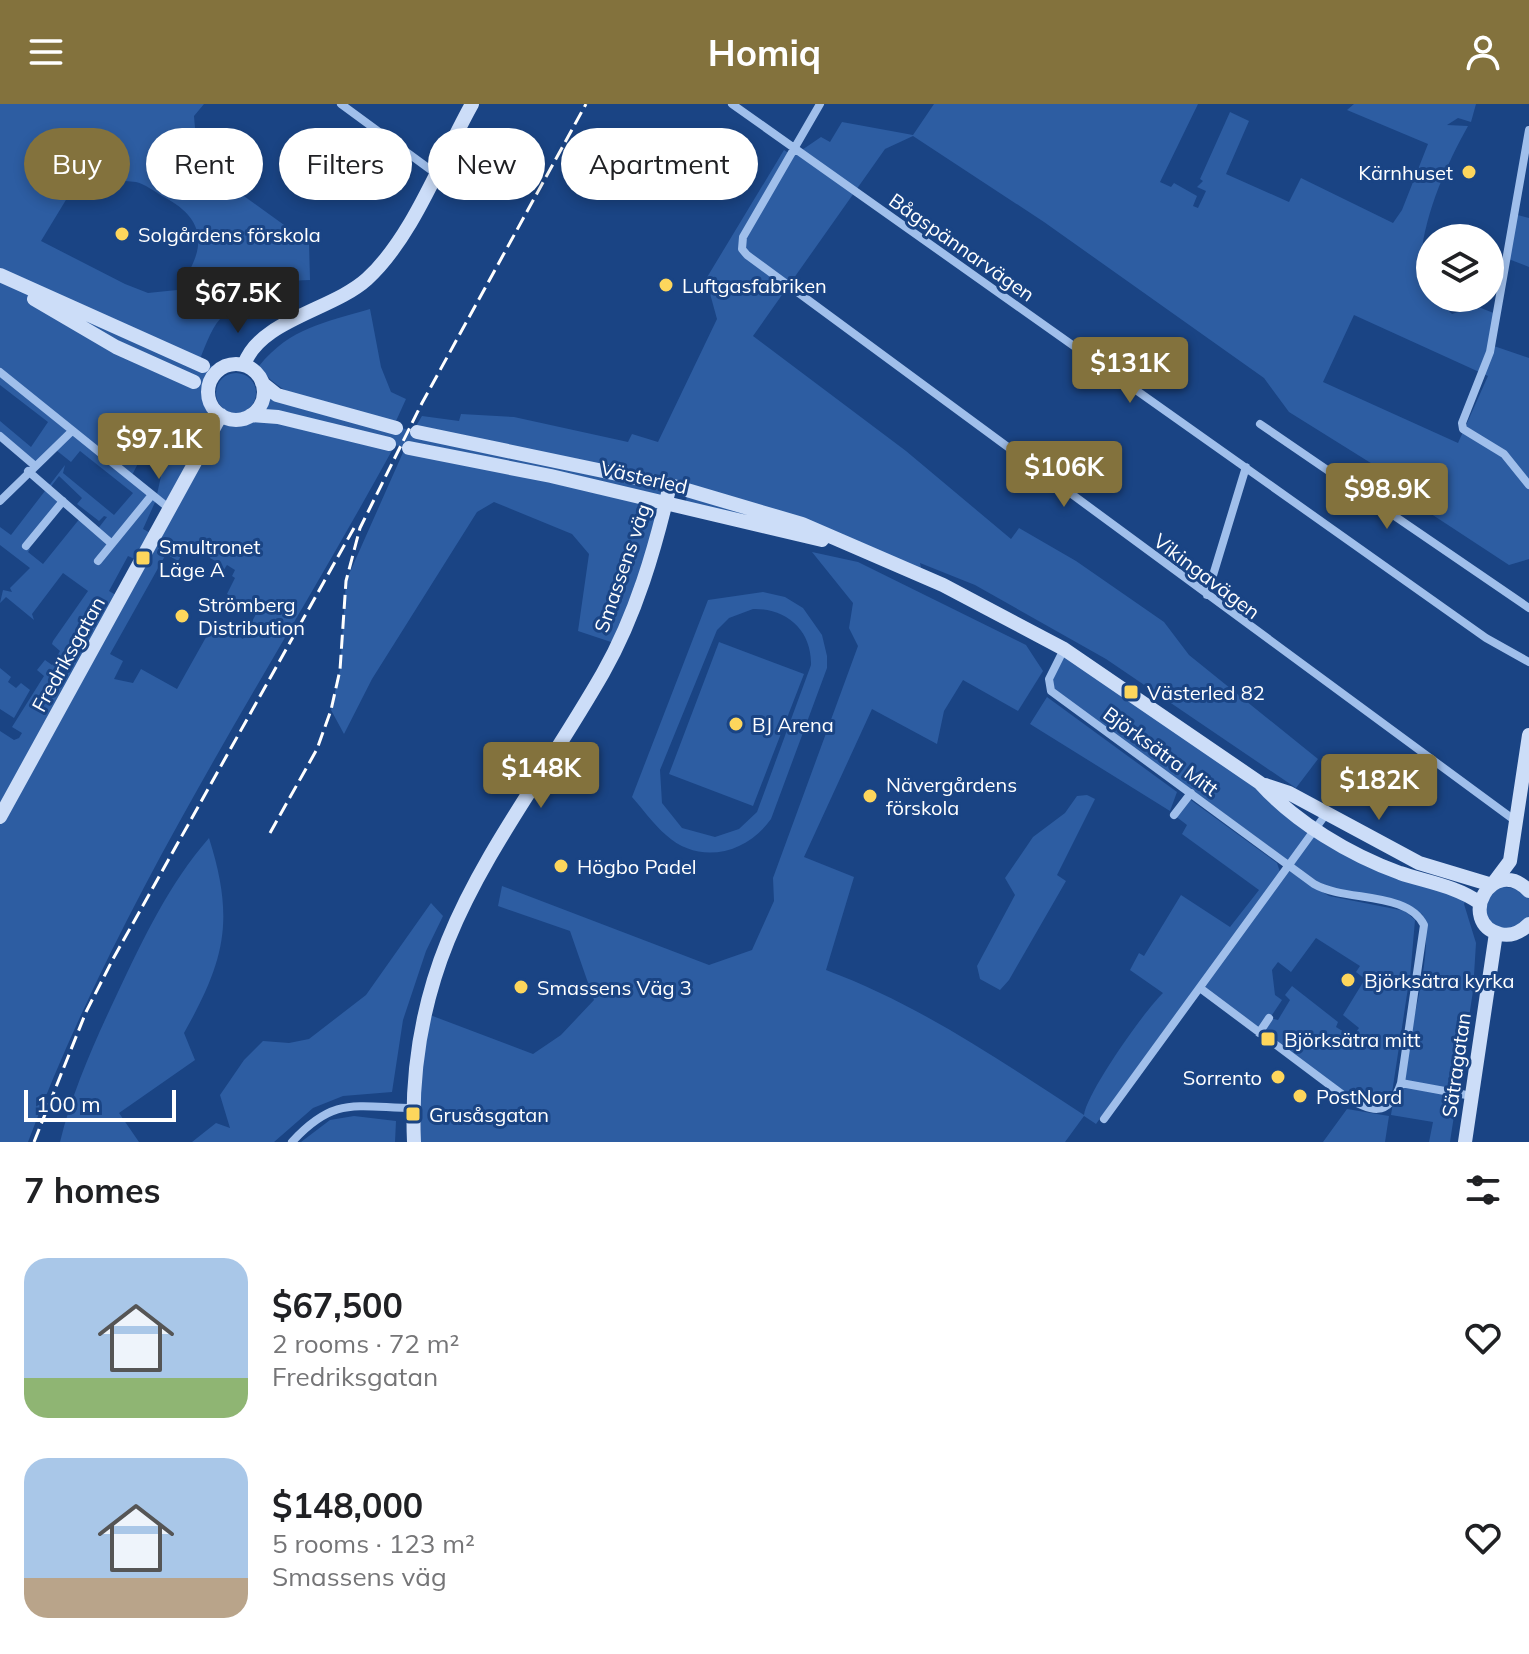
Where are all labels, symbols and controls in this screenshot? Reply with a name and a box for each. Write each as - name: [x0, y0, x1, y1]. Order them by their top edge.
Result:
- icon: menu: [24, 30, 68, 74]
- text: Homiq: [708, 30, 821, 75]
- icon: person: [1461, 30, 1505, 74]
- chip: Buy: [24, 128, 130, 200]
- chip: Rent: [146, 128, 263, 200]
- chip: Filters: [279, 128, 412, 200]
- chip: New: [428, 128, 545, 200]
- chip: Apartment: [561, 128, 758, 200]
- place label: Kärnhuset: [1358, 160, 1453, 185]
- marker: Kärnhuset: [1460, 163, 1478, 181]
- street label: Bågspännarvägen: [884, 187, 1040, 307]
- place label: Solgårdens förskola: [138, 222, 321, 247]
- map controls: [1416, 224, 1504, 312]
- button: layers: [1416, 224, 1504, 312]
- marker: Solgårdens förskola: [113, 225, 131, 243]
- pin: $67.5K: [173, 267, 303, 335]
- place label: Luftgasfabriken: [682, 273, 827, 298]
- text: $67.5K: [195, 276, 281, 309]
- marker: Luftgasfabriken: [657, 276, 675, 294]
- pin: $131K: [1074, 337, 1186, 405]
- text: $131K: [1090, 346, 1170, 379]
- pin: $97.1K: [94, 413, 224, 481]
- text: $97.1K: [116, 422, 202, 455]
- pin: $106K: [1008, 441, 1120, 509]
- text: $106K: [1024, 450, 1104, 483]
- street label: Västerled: [598, 455, 690, 499]
- pin: $98.9K: [1322, 463, 1452, 531]
- text: $98.9K: [1344, 472, 1430, 505]
- street label: Smassens väg: [588, 500, 656, 636]
- street label: Vikingavägen: [1149, 528, 1265, 624]
- place label: Smultronet Läge A: [159, 534, 260, 582]
- marker: Smultronet Läge A: [134, 549, 152, 567]
- street label: Fredriksgatan: [26, 592, 110, 716]
- place label: Strömberg Distribution: [198, 592, 305, 640]
- marker: Strömberg Distribution: [173, 607, 191, 625]
- place label: Västerled 82: [1147, 680, 1265, 705]
- marker: Västerled 82: [1122, 683, 1140, 701]
- street label: Björksätra Mitt: [1099, 701, 1223, 801]
- place label: BJ Arena: [752, 712, 834, 737]
- marker: BJ Arena: [727, 715, 745, 733]
- pin: $148K: [485, 742, 597, 810]
- text: $148K: [501, 751, 581, 784]
- pin: $182K: [1323, 754, 1435, 822]
- text: $182K: [1339, 763, 1419, 796]
- place label: Nävergårdens förskola: [886, 772, 1017, 820]
- marker: Nävergårdens förskola: [861, 787, 879, 805]
- place label: Högbo Padel: [577, 854, 697, 879]
- marker: Högbo Padel: [552, 857, 570, 875]
- place label: Björksätra kyrka: [1364, 968, 1515, 993]
- marker: Björksätra kyrka: [1339, 971, 1357, 989]
- place label: Smassens Väg 3: [537, 975, 692, 1000]
- marker: Smassens Väg 3: [512, 978, 530, 996]
- street label: Sätragatan: [1436, 1011, 1476, 1119]
- place label: Björksätra mitt: [1284, 1027, 1421, 1052]
- marker: Björksätra mitt: [1259, 1030, 1277, 1048]
- place label: Sorrento: [1183, 1065, 1262, 1090]
- marker: Sorrento: [1269, 1068, 1287, 1086]
- place label: PostNord: [1316, 1084, 1402, 1109]
- scale bar: [24, 1086, 176, 1122]
- marker: PostNord: [1291, 1087, 1309, 1105]
- text: 100 m: [36, 1090, 101, 1118]
- place label: Grusåsgatan: [429, 1102, 549, 1127]
- marker: Grusåsgatan: [404, 1105, 422, 1123]
- icon: filters: [1461, 1168, 1505, 1212]
- text: 7 homes: [24, 1169, 161, 1212]
- text: $67,500: [272, 1284, 403, 1327]
- icon: home: [88, 1290, 184, 1386]
- icon: heart: [1461, 1316, 1505, 1360]
- text: 2 rooms · 72 m²: [272, 1327, 459, 1360]
- text: Fredriksgatan: [272, 1360, 438, 1393]
- text: $148,000: [272, 1484, 423, 1527]
- icon: home: [88, 1490, 184, 1586]
- icon: heart: [1461, 1516, 1505, 1560]
- text: 5 rooms · 123 m²: [272, 1527, 475, 1560]
- text: Smassens väg: [272, 1560, 447, 1593]

